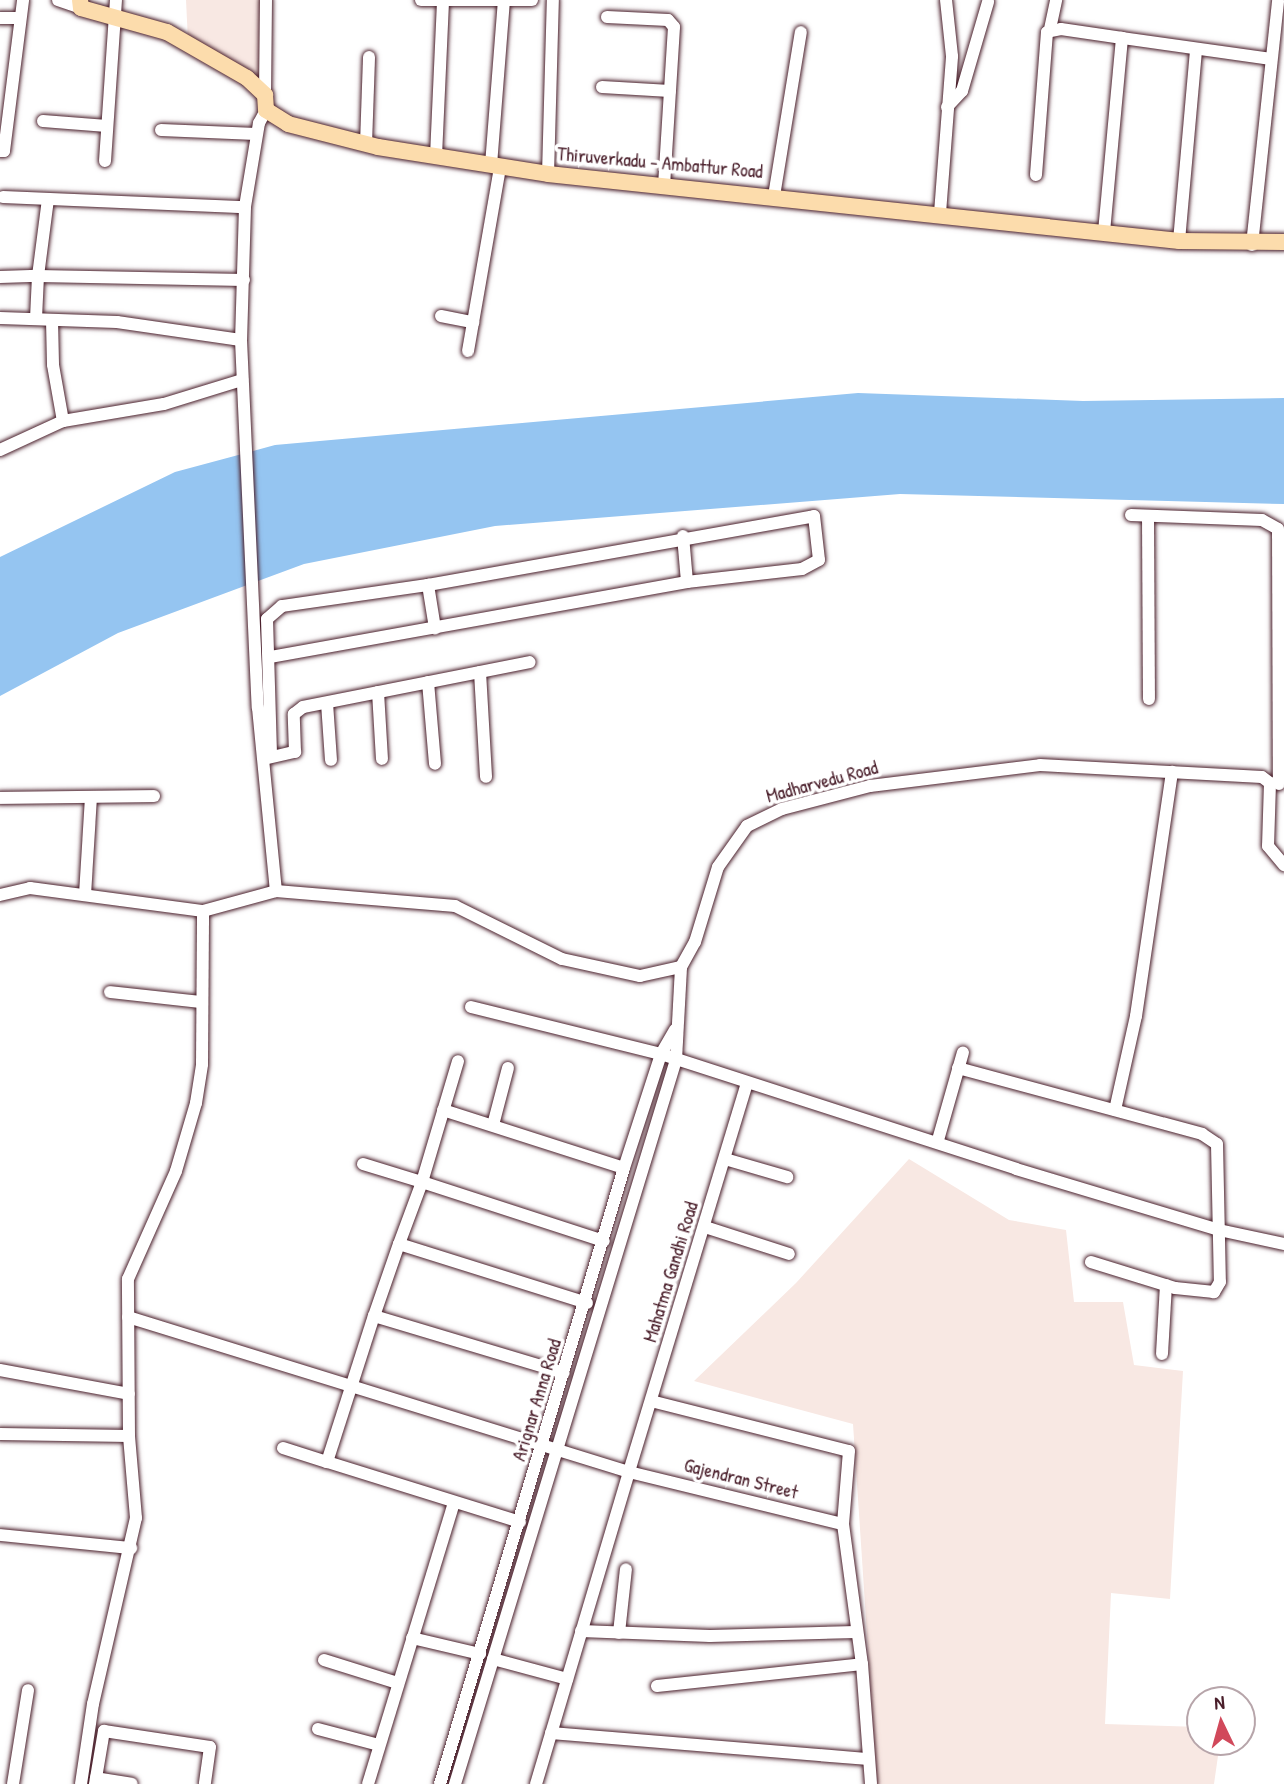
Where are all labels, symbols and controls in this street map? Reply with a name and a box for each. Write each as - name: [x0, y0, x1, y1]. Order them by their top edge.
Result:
- street label: Thiruverkadu - Ambattur Road: [556, 143, 764, 183]
- street label: Madharvedu Road: [764, 756, 880, 808]
- street label: Mahatma Gandhi Road: [639, 1199, 703, 1345]
- street label: Arignar Anna Road: [508, 1336, 566, 1464]
- street label: Gajendran Street: [682, 1454, 800, 1504]
- north arrow: [1186, 1686, 1256, 1756]
- text: N: [1213, 1689, 1226, 1715]

